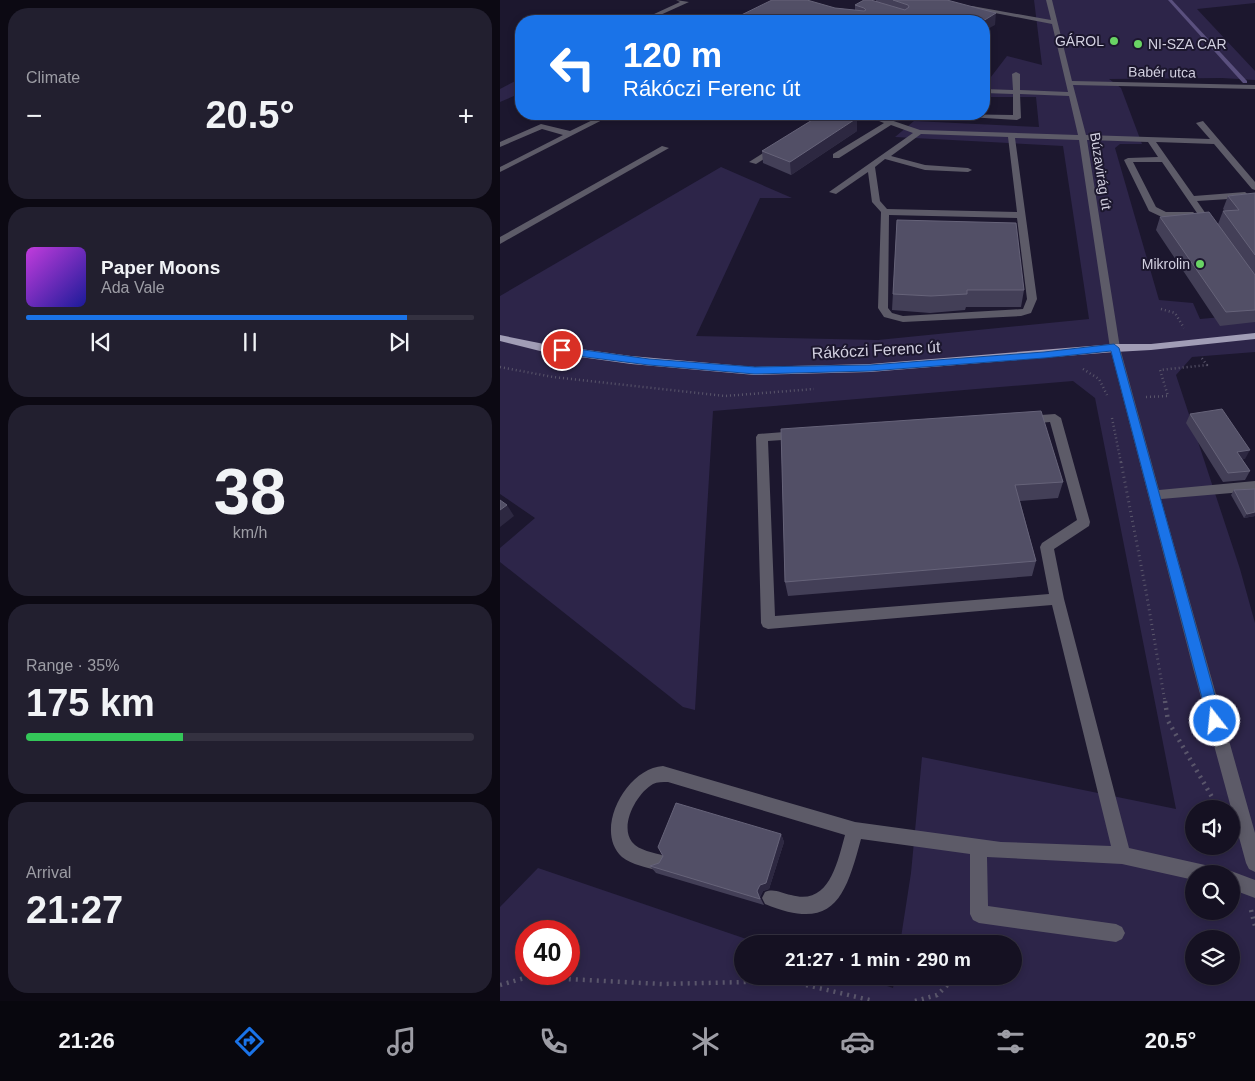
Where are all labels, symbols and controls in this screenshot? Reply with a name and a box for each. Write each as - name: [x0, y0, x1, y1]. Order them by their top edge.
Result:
- place label: GÁROL: [1055, 33, 1104, 49]
- icon: left: [540, 35, 605, 100]
- text: 120 m: [623, 35, 722, 74]
- marker: GÁROL: [1108, 35, 1120, 47]
- place label: NI-SZA CAR: [1148, 36, 1227, 52]
- marker: NI-SZA CAR: [1132, 38, 1144, 50]
- street label: Babér utca: [1128, 63, 1196, 81]
- text: Climate: [26, 69, 80, 86]
- text: Rákóczi Ferenc út: [623, 76, 800, 101]
- text: 20.5°: [205, 94, 295, 136]
- text: −: [26, 100, 42, 131]
- text: +: [458, 100, 474, 131]
- street label: Búzavirág út: [1087, 131, 1115, 211]
- place label: Mikrolin: [1142, 256, 1190, 272]
- text: Paper Moons: [101, 257, 220, 278]
- marker: Mikrolin: [1194, 258, 1206, 270]
- text: Ada Vale: [101, 279, 165, 296]
- icon: previous: [87, 328, 115, 356]
- icon: pause: [236, 328, 264, 356]
- icon: next: [385, 328, 413, 356]
- pin: [541, 329, 583, 371]
- icon: arrive: [548, 336, 576, 364]
- street label: Rákóczi Ferenc út: [811, 338, 941, 362]
- text: 38: [214, 455, 286, 528]
- text: km/h: [233, 524, 267, 541]
- text: Range · 35%: [26, 657, 119, 674]
- text: 175 km: [26, 682, 155, 724]
- position arrow: [1188, 694, 1240, 746]
- map controls: [1185, 800, 1240, 985]
- button: sound: [1185, 800, 1240, 855]
- text: Arrival: [26, 864, 71, 881]
- button: search: [1185, 865, 1240, 920]
- text: 21:27: [26, 889, 123, 931]
- speed limit sign: 40: [515, 920, 580, 985]
- button: layers: [1185, 930, 1240, 985]
- text: 21:27 · 1 min · 290 m: [785, 949, 971, 970]
- icon: directions: [232, 1024, 267, 1059]
- icon: music: [384, 1024, 419, 1059]
- icon: phone: [536, 1024, 571, 1059]
- icon: climate: [688, 1024, 723, 1059]
- icon: car: [840, 1024, 875, 1059]
- icon: filters: [993, 1024, 1028, 1059]
- text: 21:26: [59, 1028, 115, 1053]
- text: 20.5°: [1145, 1028, 1196, 1053]

